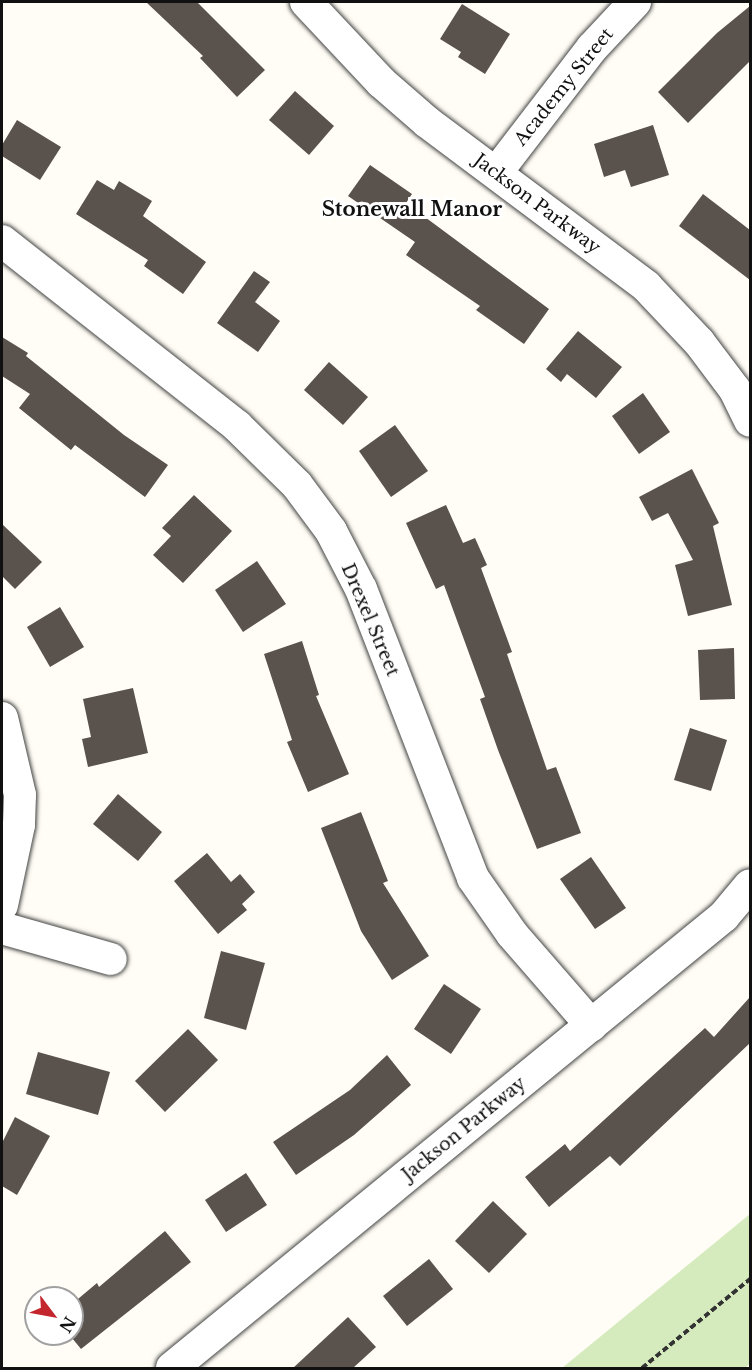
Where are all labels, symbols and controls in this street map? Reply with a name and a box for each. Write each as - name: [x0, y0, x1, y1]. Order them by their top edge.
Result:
- street label: Academy Street: [510, 24, 618, 150]
- street label: Jackson Parkway: [469, 149, 605, 259]
- district label: Stonewall Manor: [322, 197, 502, 221]
- street label: Drexel Street: [337, 560, 403, 680]
- street label: Jackson Parkway: [398, 1073, 530, 1185]
- north arrow: [24, 1286, 84, 1346]
- text: N: [55, 1313, 80, 1336]

